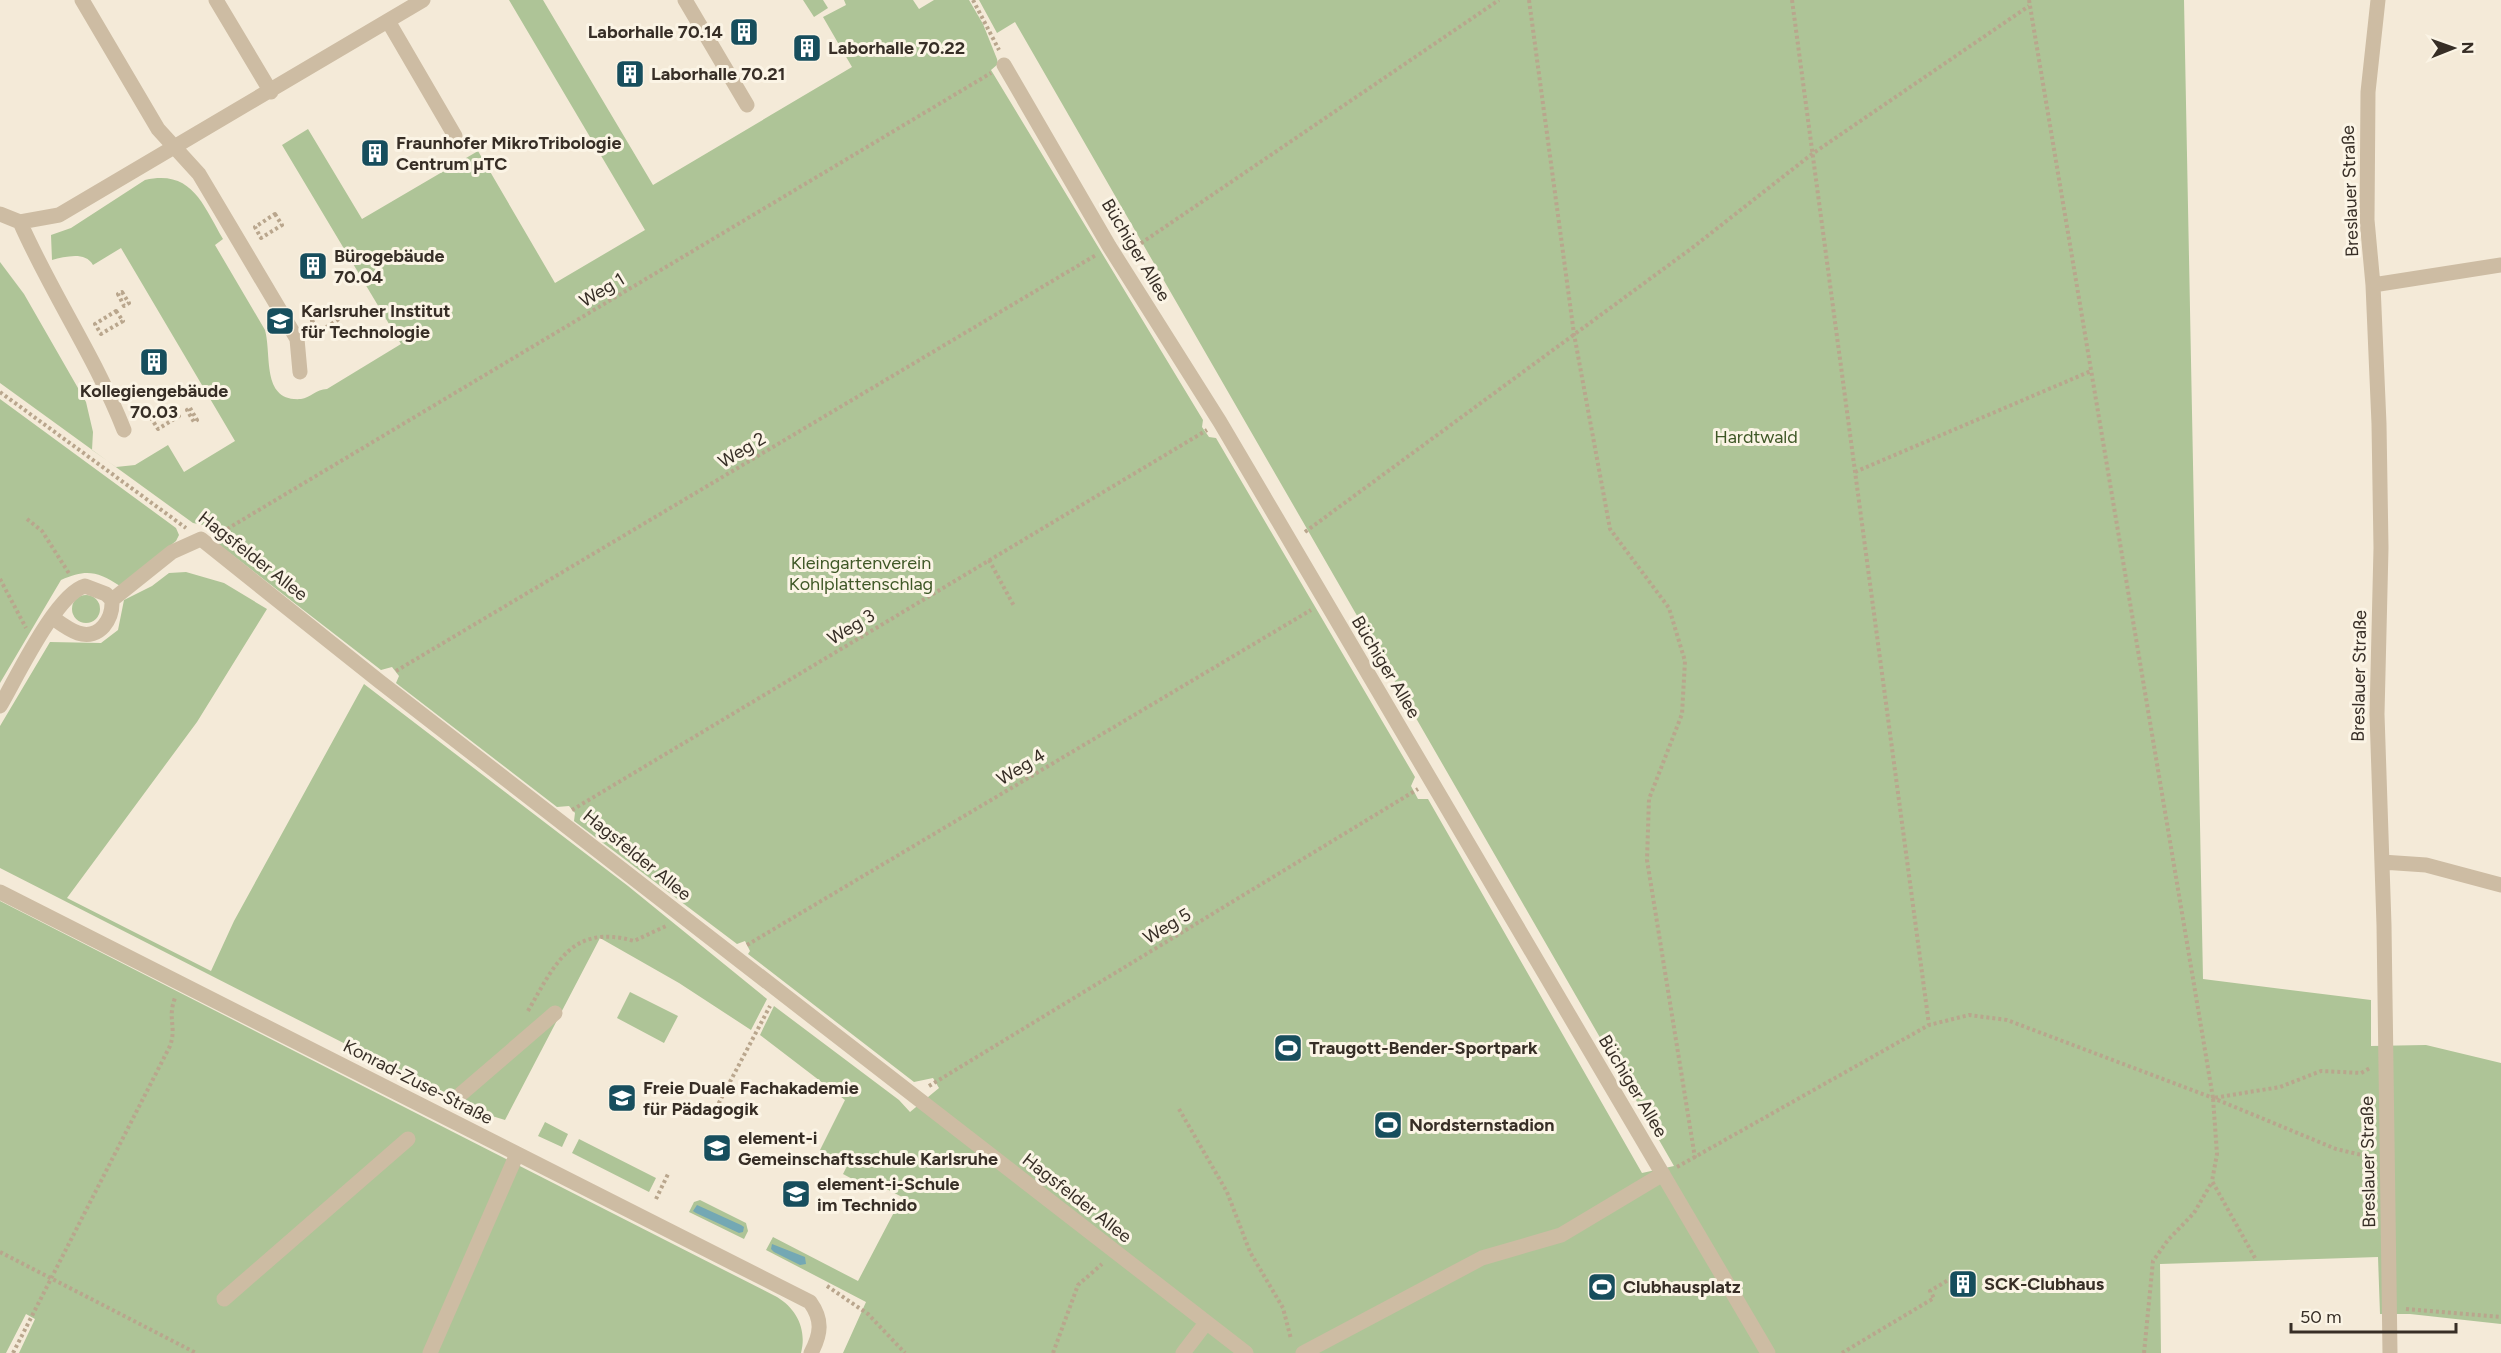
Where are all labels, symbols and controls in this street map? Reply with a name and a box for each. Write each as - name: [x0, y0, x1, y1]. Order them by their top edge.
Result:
- building icon: Laborhalle 70.14: [728, 16, 760, 48]
- north arrow: [2423, 18, 2483, 78]
- place label: Laborhalle 70.14: [588, 21, 723, 43]
- building icon: Laborhalle 70.22: [791, 32, 823, 64]
- place label: Laborhalle 70.22: [828, 37, 965, 59]
- text: N: [2458, 41, 2477, 54]
- building icon: Laborhalle 70.21: [614, 58, 646, 90]
- place label: Laborhalle 70.21: [651, 63, 785, 85]
- street label: Breslauer Straße: [2337, 125, 2363, 257]
- place label: Fraunhofer MikroTribologie Centrum µTC: [396, 132, 621, 175]
- building icon: Fraunhofer MikroTribologie Centrum µTC: [359, 137, 391, 169]
- street label: Büchiger Allee: [1097, 195, 1175, 305]
- place label: Bürogebäude 70.04: [334, 245, 444, 288]
- building icon: Bürogebäude 70.04: [297, 250, 329, 282]
- street label: Weg 1: [575, 268, 629, 312]
- place label: Karlsruher Institut für Technologie: [301, 300, 451, 343]
- school or university icon: Karlsruher Institut für Technologie: [264, 305, 296, 337]
- building icon: Kollegiengebäude 70.03: [138, 346, 170, 378]
- place label: Kollegiengebäude 70.03: [80, 380, 228, 423]
- park label: Hardtwald: [1714, 426, 1798, 448]
- street label: Weg 2: [714, 427, 770, 473]
- street label: Hagsfelder Allee: [194, 506, 312, 606]
- park label: Kleingartenverein Kohlplattenschlag: [789, 552, 933, 595]
- street label: Weg 3: [823, 604, 879, 650]
- street label: Breslauer Straße: [2347, 610, 2371, 742]
- street label: Büchiger Allee: [1347, 612, 1425, 722]
- street label: Weg 4: [993, 744, 1049, 790]
- street label: Hagsfelder Allee: [579, 805, 696, 905]
- street label: Weg 5: [1139, 903, 1195, 949]
- street label: Büchiger Allee: [1594, 1031, 1672, 1141]
- sports icon: Traugott-Bender-Sportpark: [1272, 1032, 1304, 1064]
- street label: Konrad-Zuse-Straße: [339, 1035, 497, 1129]
- place label: Traugott-Bender-Sportpark: [1309, 1037, 1538, 1059]
- place label: Freie Duale Fachakademie für Pädagogik: [643, 1077, 859, 1120]
- school or university icon: Freie Duale Fachakademie für Pädagogik: [606, 1082, 638, 1114]
- street label: Breslauer Straße: [2356, 1096, 2380, 1228]
- sports icon: Nordsternstadion: [1372, 1109, 1404, 1141]
- place label: Nordsternstadion: [1409, 1114, 1555, 1136]
- place label: element-i Gemeinschaftsschule Karlsruhe: [738, 1127, 998, 1170]
- school or university icon: element-i Gemeinschaftsschule Karlsruhe: [701, 1132, 733, 1164]
- street label: Hagsfelder Allee: [1018, 1148, 1136, 1248]
- place label: element-i-Schule im Technido: [817, 1173, 960, 1216]
- school or university icon: element-i-Schule im Technido: [780, 1178, 812, 1210]
- building icon: SCK-Clubhaus: [1947, 1268, 1979, 1300]
- sports icon: Clubhausplatz: [1586, 1271, 1618, 1303]
- place label: SCK-Clubhaus: [1984, 1273, 2105, 1295]
- place label: Clubhausplatz: [1623, 1276, 1741, 1298]
- scale bar: [2291, 1296, 2456, 1334]
- text: 50 m: [2300, 1306, 2342, 1328]

